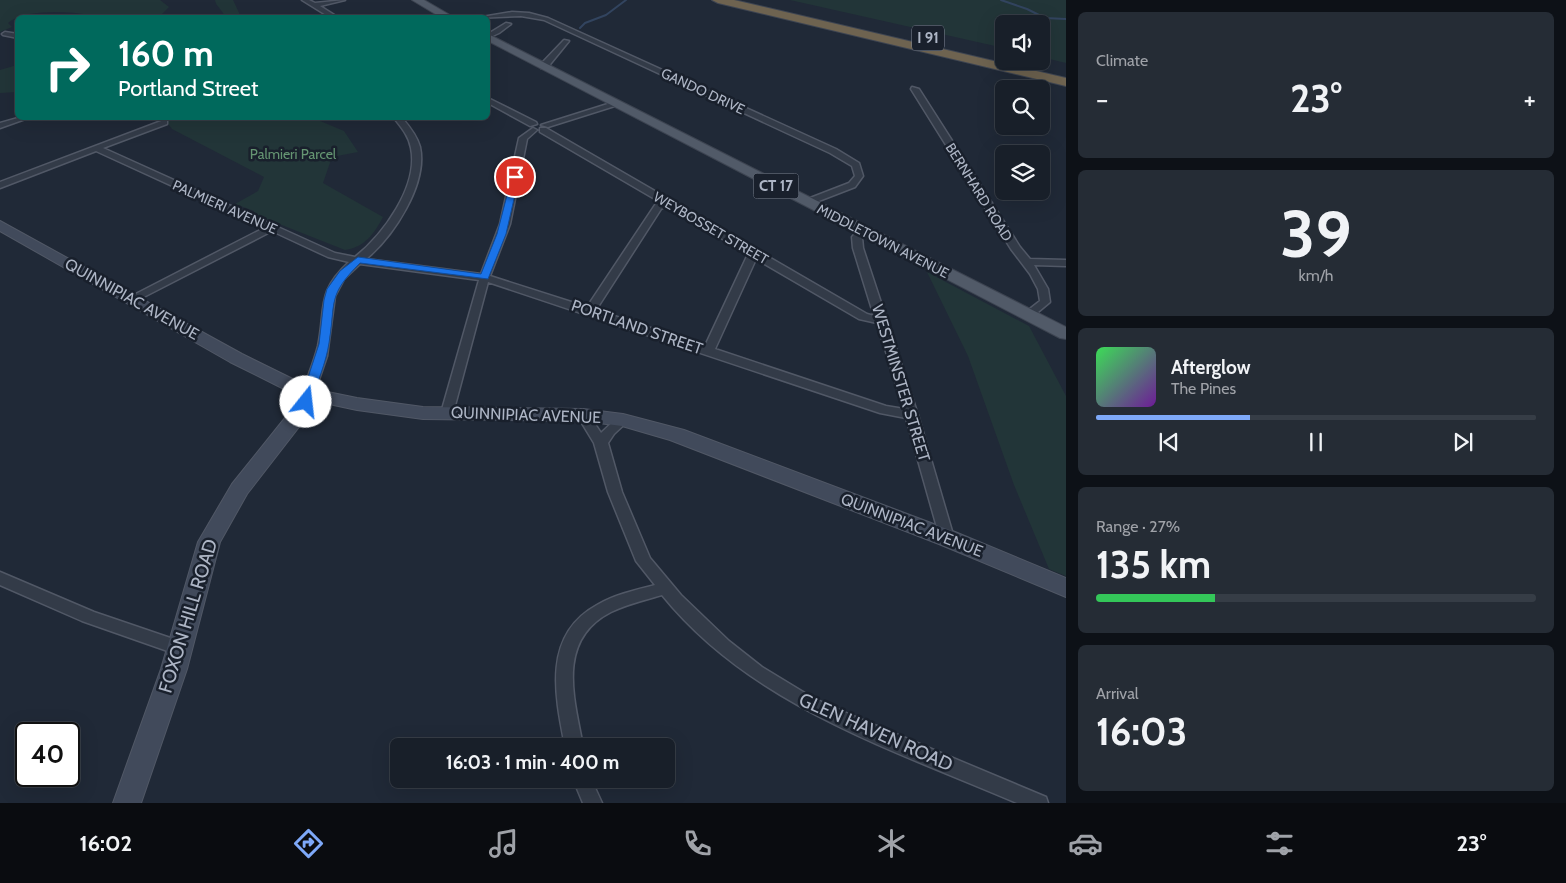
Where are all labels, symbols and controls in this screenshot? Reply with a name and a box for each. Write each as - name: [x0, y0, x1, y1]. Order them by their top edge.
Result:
- map controls: [995, 15, 1050, 200]
- button: sound: [995, 15, 1050, 70]
- road number: I 91: [912, 26, 944, 50]
- text: 160 m: [118, 32, 214, 75]
- icon: right: [35, 35, 100, 100]
- text: Climate: [1096, 51, 1148, 70]
- street label: GANDO DRIVE: [658, 64, 748, 118]
- text: Portland Street: [118, 75, 259, 102]
- text: 23°: [1290, 75, 1342, 122]
- button: search: [995, 80, 1050, 135]
- text: −: [1096, 82, 1108, 116]
- text: +: [1524, 82, 1536, 116]
- street label: BERNHARD ROAD: [942, 140, 1016, 244]
- park label: Palmieri Parcel: [250, 145, 337, 163]
- button: layers: [995, 145, 1050, 200]
- pin: [494, 156, 536, 198]
- icon: arrive: [501, 163, 529, 191]
- road number: CT 17: [754, 174, 798, 198]
- street label: PALMIERI AVENUE: [170, 176, 280, 238]
- street label: WEYBOSSET STREET: [650, 188, 772, 269]
- text: 39: [1280, 194, 1352, 273]
- street label: MIDDLETOWN AVENUE: [814, 200, 952, 282]
- street label: QUINNIPIAC AVENUE: [62, 254, 202, 344]
- text: km/h: [1298, 266, 1334, 285]
- street label: PORTLAND STREET: [569, 296, 706, 359]
- street label: WESTMINSTER STREET: [868, 302, 934, 464]
- text: Afterglow: [1171, 356, 1251, 379]
- position arrow: [279, 375, 331, 427]
- text: The Pines: [1171, 379, 1236, 398]
- street label: QUINNIPIAC AVENUE: [451, 403, 602, 427]
- icon: previous: [1155, 428, 1183, 456]
- icon: pause: [1302, 428, 1330, 456]
- icon: next: [1449, 428, 1477, 456]
- street label: QUINNIPIAC AVENUE: [838, 489, 986, 561]
- text: Range · 27%: [1096, 517, 1180, 536]
- street label: FOXON HILL ROAD: [154, 536, 222, 696]
- text: 135 km: [1096, 541, 1211, 588]
- text: Arrival: [1096, 684, 1139, 703]
- street label: GLEN HAVEN ROAD: [796, 688, 957, 776]
- text: 16:03: [1096, 708, 1187, 755]
- speed limit sign: 40: [15, 722, 80, 787]
- text: 16:03 · 1 min · 400 m: [446, 751, 619, 774]
- icon: directions: [291, 826, 326, 861]
- icon: music: [486, 826, 521, 861]
- icon: phone: [680, 826, 715, 861]
- icon: climate: [874, 826, 909, 861]
- icon: car: [1068, 826, 1103, 861]
- icon: filters: [1262, 826, 1297, 861]
- text: 16:02: [80, 830, 132, 857]
- text: 23°: [1456, 830, 1486, 857]

